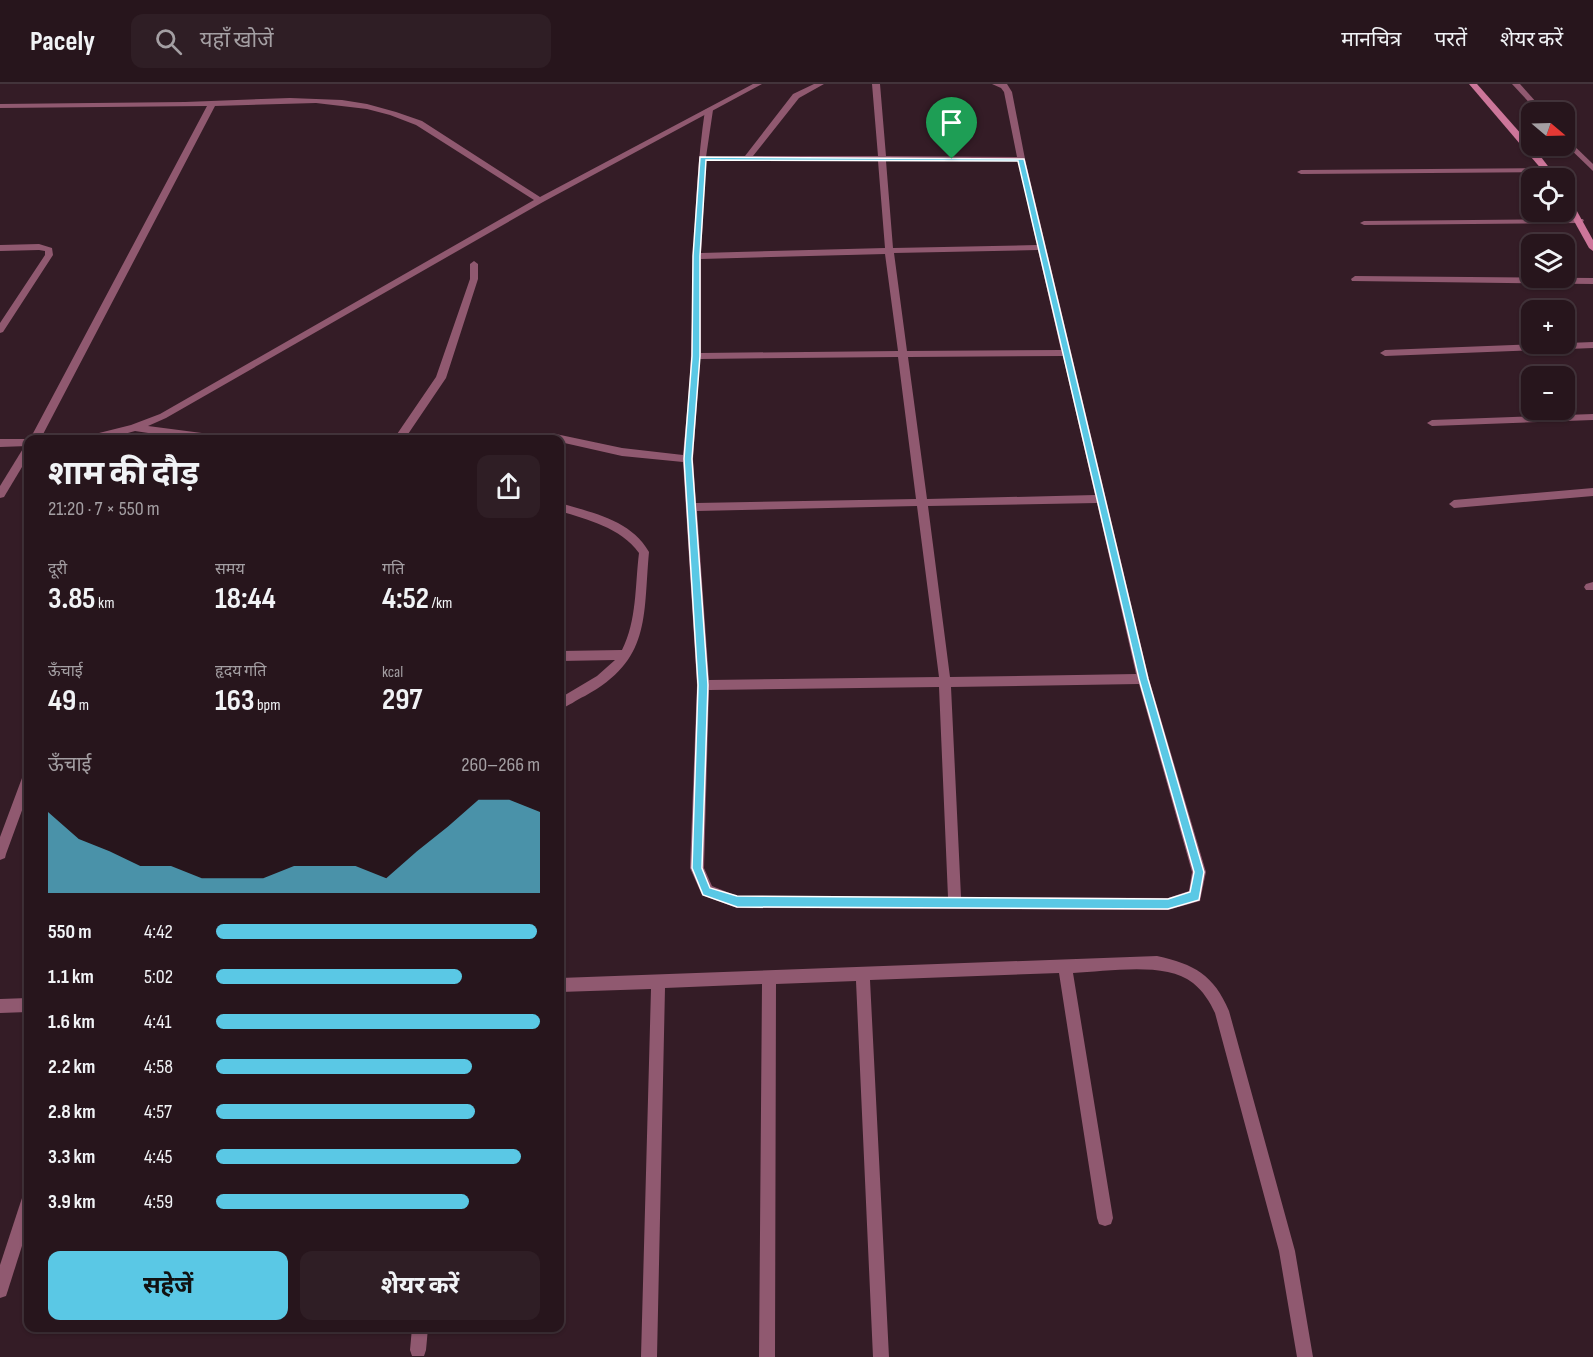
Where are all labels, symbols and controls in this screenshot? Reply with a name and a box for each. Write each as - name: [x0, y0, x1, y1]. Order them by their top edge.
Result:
- search box: [131, 14, 551, 68]
- text: Pacely: [30, 25, 95, 58]
- icon: search: [152, 25, 185, 58]
- text: यहाँ खोजें: [200, 27, 274, 54]
- text: मानचित्र: [1341, 27, 1401, 52]
- text: परतें: [1434, 27, 1467, 52]
- text: शेयर करें: [1500, 27, 1563, 52]
- pin: [926, 97, 977, 159]
- north arrow: [1521, 102, 1575, 156]
- map controls: [1521, 102, 1575, 420]
- icon: arrive: [935, 106, 968, 139]
- button: locate: [1521, 168, 1575, 222]
- button: layers: [1521, 234, 1575, 288]
- button: +: [1521, 300, 1575, 354]
- button: −: [1521, 366, 1575, 420]
- text: शाम की दौड़: [48, 454, 199, 494]
- button: share: [477, 455, 540, 518]
- text: 21:20 · 7 × 550 m: [48, 497, 160, 521]
- text: दूरी: [48, 560, 67, 579]
- text: समय: [215, 560, 245, 579]
- text: गति: [382, 560, 404, 579]
- text: 3.85: [48, 581, 96, 617]
- text: 18:44: [215, 581, 276, 617]
- text: 4:52: [382, 581, 429, 617]
- text: km: [96, 594, 114, 613]
- text: /km: [429, 594, 452, 613]
- text: ऊँचाई: [48, 662, 83, 681]
- text: हृदय गति: [215, 662, 266, 681]
- text: kcal: [382, 663, 403, 682]
- text: 297: [382, 682, 422, 718]
- text: 49: [48, 683, 76, 719]
- text: 163: [215, 683, 254, 719]
- text: m: [76, 696, 89, 715]
- text: bpm: [254, 696, 280, 715]
- text: ऊँचाई: [48, 753, 91, 777]
- text: 260–266 m: [461, 753, 540, 777]
- text: 550 m: [48, 920, 91, 944]
- text: 4:42: [144, 920, 173, 944]
- text: 1.1 km: [48, 965, 94, 989]
- text: 5:02: [144, 965, 173, 989]
- text: 1.6 km: [48, 1010, 95, 1034]
- text: 4:41: [144, 1010, 172, 1034]
- text: 2.2 km: [48, 1055, 95, 1079]
- text: 4:58: [144, 1055, 173, 1079]
- text: 2.8 km: [48, 1100, 96, 1124]
- text: 4:57: [144, 1100, 172, 1124]
- text: 3.3 km: [48, 1145, 95, 1169]
- text: 4:45: [144, 1145, 173, 1169]
- text: 3.9 km: [48, 1190, 96, 1214]
- text: 4:59: [144, 1190, 173, 1214]
- button: सहेजें: [48, 1251, 288, 1320]
- button: शेयर करें: [300, 1251, 540, 1320]

